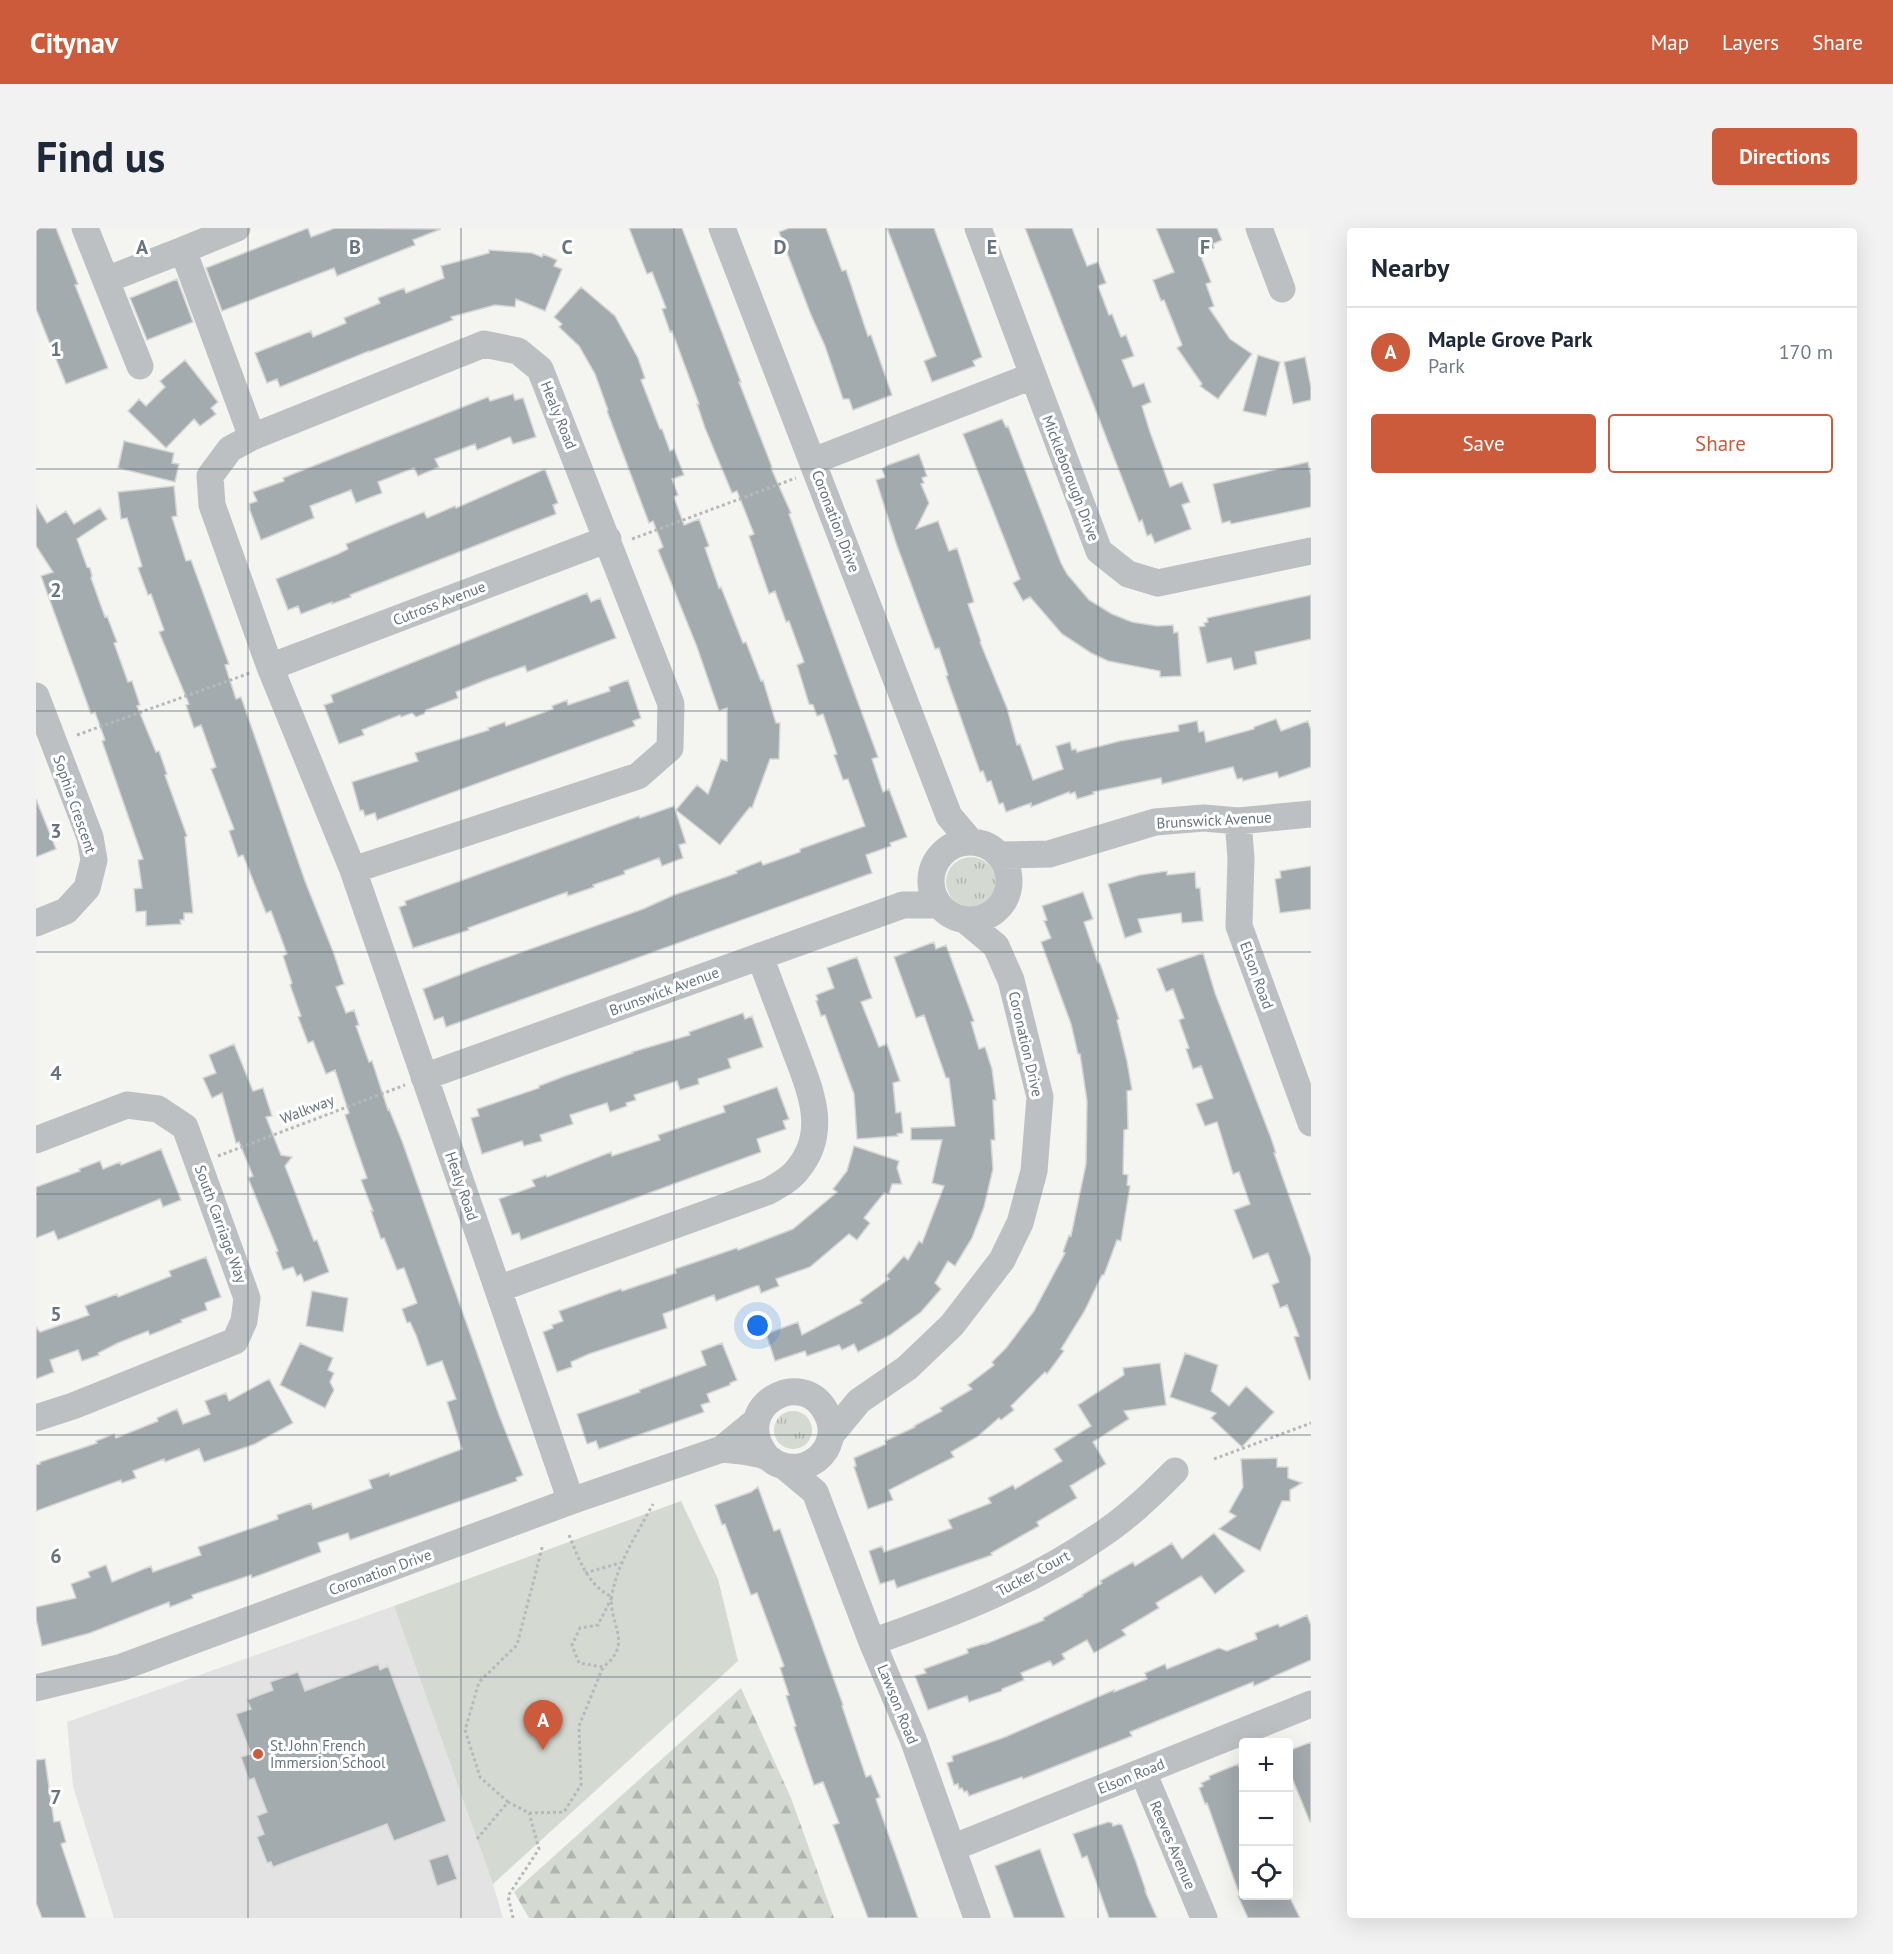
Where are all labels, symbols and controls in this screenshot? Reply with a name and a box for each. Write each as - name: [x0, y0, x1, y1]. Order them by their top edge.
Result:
- text: Citynav: [30, 24, 118, 61]
- text: Map: [1651, 29, 1689, 56]
- text: Layers: [1722, 29, 1779, 56]
- text: Share: [1812, 29, 1863, 56]
- button: Directions: [1712, 128, 1857, 185]
- text: Find us: [36, 129, 165, 184]
- text: A: [136, 234, 149, 260]
- text: B: [349, 234, 361, 260]
- text: C: [561, 234, 573, 260]
- text: D: [774, 234, 787, 260]
- text: E: [987, 234, 997, 260]
- text: F: [1200, 234, 1210, 260]
- text: Nearby: [1371, 251, 1449, 284]
- text: Maple Grove Park: [1428, 325, 1592, 353]
- text: 1: [50, 336, 62, 362]
- text: A: [1384, 339, 1397, 365]
- text: 170 m: [1779, 339, 1833, 365]
- text: Park: [1428, 353, 1465, 379]
- street label: Healy Road: [537, 378, 581, 452]
- street label: Mickleborough Drive: [1038, 412, 1104, 544]
- button: Save: [1371, 414, 1596, 473]
- button: Share: [1608, 414, 1833, 473]
- street label: Coronation Drive: [808, 467, 864, 575]
- text: 2: [50, 577, 62, 603]
- street label: Cutross Avenue: [390, 577, 488, 629]
- street label: Sophia Crescent: [49, 752, 101, 856]
- street label: Brunswick Avenue: [1156, 807, 1272, 833]
- text: 3: [50, 818, 62, 844]
- street label: Elson Road: [1236, 939, 1278, 1011]
- street label: Brunswick Avenue: [607, 962, 721, 1020]
- street label: Coronation Drive: [1005, 989, 1047, 1099]
- text: 4: [50, 1060, 62, 1086]
- street label: Walkway: [277, 1090, 337, 1128]
- street label: Healy Road: [441, 1149, 483, 1223]
- street label: South Carriage Way: [191, 1162, 251, 1286]
- text: 5: [50, 1301, 62, 1327]
- your location: [743, 1311, 772, 1340]
- text: 6: [50, 1543, 62, 1569]
- street label: Coronation Drive: [326, 1545, 434, 1599]
- street label: Tucker Court: [993, 1546, 1073, 1600]
- street label: Lawson Road: [873, 1661, 923, 1747]
- pin: A: [524, 1700, 562, 1750]
- place label: St. John French Immersion School: [270, 1736, 386, 1772]
- map controls: [1239, 1738, 1293, 1900]
- button: +: [1239, 1738, 1293, 1792]
- marker: St. John French Immersion School: [251, 1747, 265, 1761]
- street label: Elson Road: [1095, 1754, 1167, 1798]
- text: 7: [50, 1784, 62, 1810]
- button: −: [1239, 1792, 1293, 1846]
- street label: Reeves Avenue: [1146, 1798, 1200, 1892]
- button: locate: [1239, 1846, 1293, 1900]

